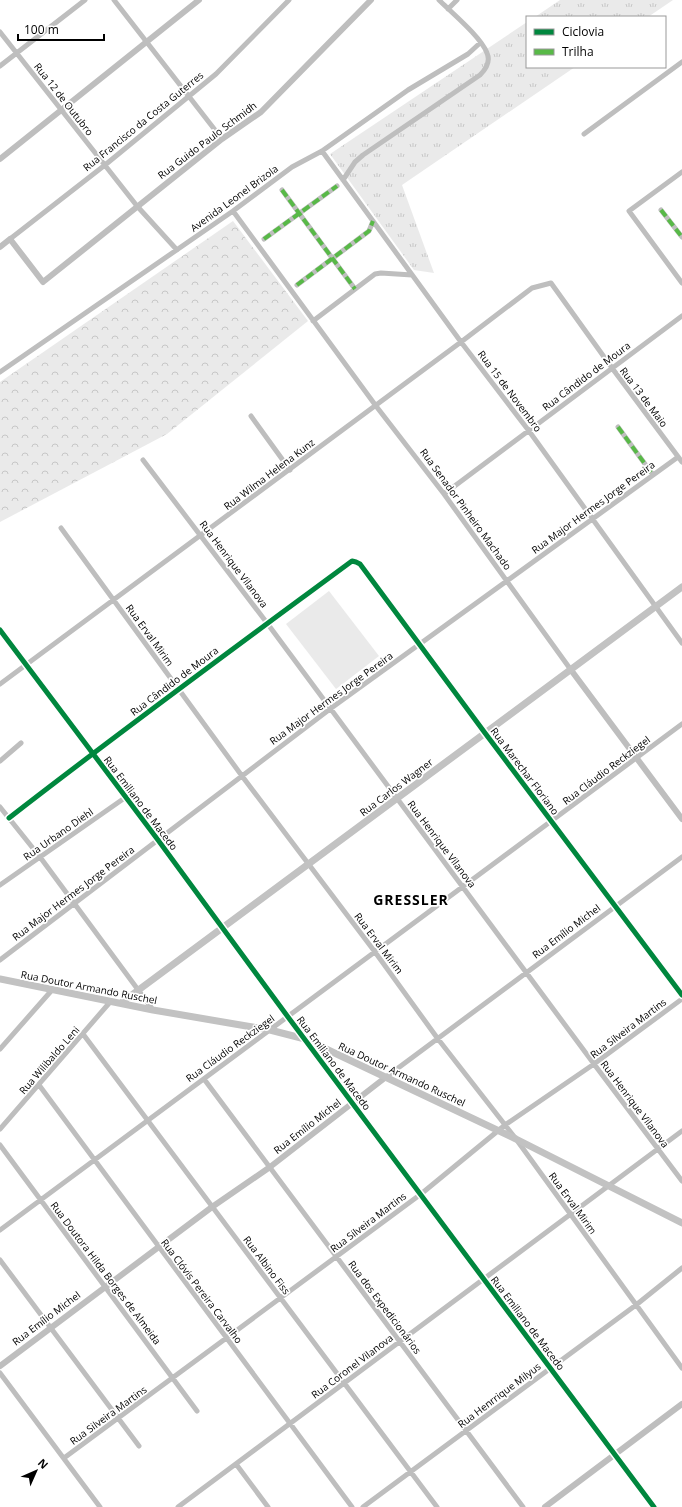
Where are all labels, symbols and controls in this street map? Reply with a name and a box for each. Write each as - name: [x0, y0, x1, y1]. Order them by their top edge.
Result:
- scale bar: [18, 16, 104, 42]
- legend: [526, 16, 666, 68]
- text: 100 m: [24, 21, 59, 38]
- text: Ciclovia: [562, 23, 604, 40]
- text: Trilha: [562, 43, 594, 60]
- street label: Rua 12 de Outubro: [31, 60, 97, 138]
- street label: Rua Francisco da Costa Guterres: [80, 68, 206, 174]
- street label: Rua Guido Paulo Schmidh: [155, 98, 259, 182]
- street label: Avenida Leonel Brizola: [187, 161, 281, 235]
- street label: Rua Cândido de Moura: [539, 338, 633, 414]
- street label: Rua 15 de Novembro: [475, 347, 545, 435]
- street label: Rua 13 de Maio: [617, 364, 671, 430]
- street label: Rua Wilma Helena Kunz: [221, 435, 318, 513]
- street label: Rua Senador Pinheiro Machado: [417, 445, 515, 573]
- street label: Rua Major Hermes Jorge Pereira: [528, 457, 658, 557]
- street label: Rua Henrique Vilanova: [197, 517, 271, 611]
- street label: Rua Erval Mirim: [123, 601, 177, 669]
- street label: Rua Cândido de Moura: [127, 643, 221, 719]
- street label: Rua Major Hermes Jorge Pereira: [266, 648, 396, 748]
- street label: Rua Marechar Floriano: [488, 724, 562, 818]
- street label: Rua Cláudio Reckziegel: [559, 732, 653, 808]
- street label: Rua Emiliano de Macedo: [101, 753, 181, 853]
- street label: Rua Carlos Wagner: [357, 755, 435, 819]
- street label: Rua Henrique Vilanova: [405, 797, 479, 891]
- street label: Rua Urbano Diehl: [20, 805, 96, 863]
- street label: Rua Major Hermes Jorge Pereira: [9, 842, 137, 944]
- district label: GRESSLER: [373, 890, 449, 909]
- street label: Rua Emílio Michel: [529, 901, 603, 961]
- street label: Rua Erval Mirim: [351, 910, 407, 976]
- street label: Rua Doutor Armando Ruschel: [20, 967, 158, 1007]
- street label: Rua Silveira Martins: [587, 995, 669, 1061]
- street label: Rua Cláudio Reckziegel: [183, 1011, 277, 1085]
- street label: Rua Emiliano de Macedo: [294, 1013, 374, 1113]
- street label: Rua Wilibaldo Leni: [16, 1023, 82, 1097]
- street label: Rua Doutor Armando Ruschel: [336, 1038, 468, 1110]
- street label: Rua Henrique Vilanova: [598, 1057, 672, 1151]
- street label: Rua Emílio Michel: [270, 1095, 344, 1157]
- street label: Rua Erval Mirim: [546, 1169, 600, 1237]
- street label: Rua Silveira Martins: [327, 1189, 409, 1255]
- street label: Rua Doutora Hilda Borges de Almeida: [48, 1199, 164, 1347]
- street label: Rua Albino Fiss: [240, 1233, 294, 1297]
- street label: Rua Clóvis Pereira Carvalho: [158, 1236, 246, 1346]
- street label: Rua dos Expedicionários: [345, 1257, 425, 1357]
- street label: Rua Emiliano de Macedo: [488, 1273, 568, 1373]
- street label: Rua Emílio Michel: [9, 1288, 83, 1348]
- street label: Rua Coronel Vilanova: [308, 1331, 396, 1401]
- street label: Rua Henrrique Milyus: [455, 1359, 544, 1431]
- street label: Rua Silveira Martins: [67, 1382, 150, 1448]
- north arrow: [16, 1451, 56, 1491]
- text: N: [35, 1455, 52, 1472]

